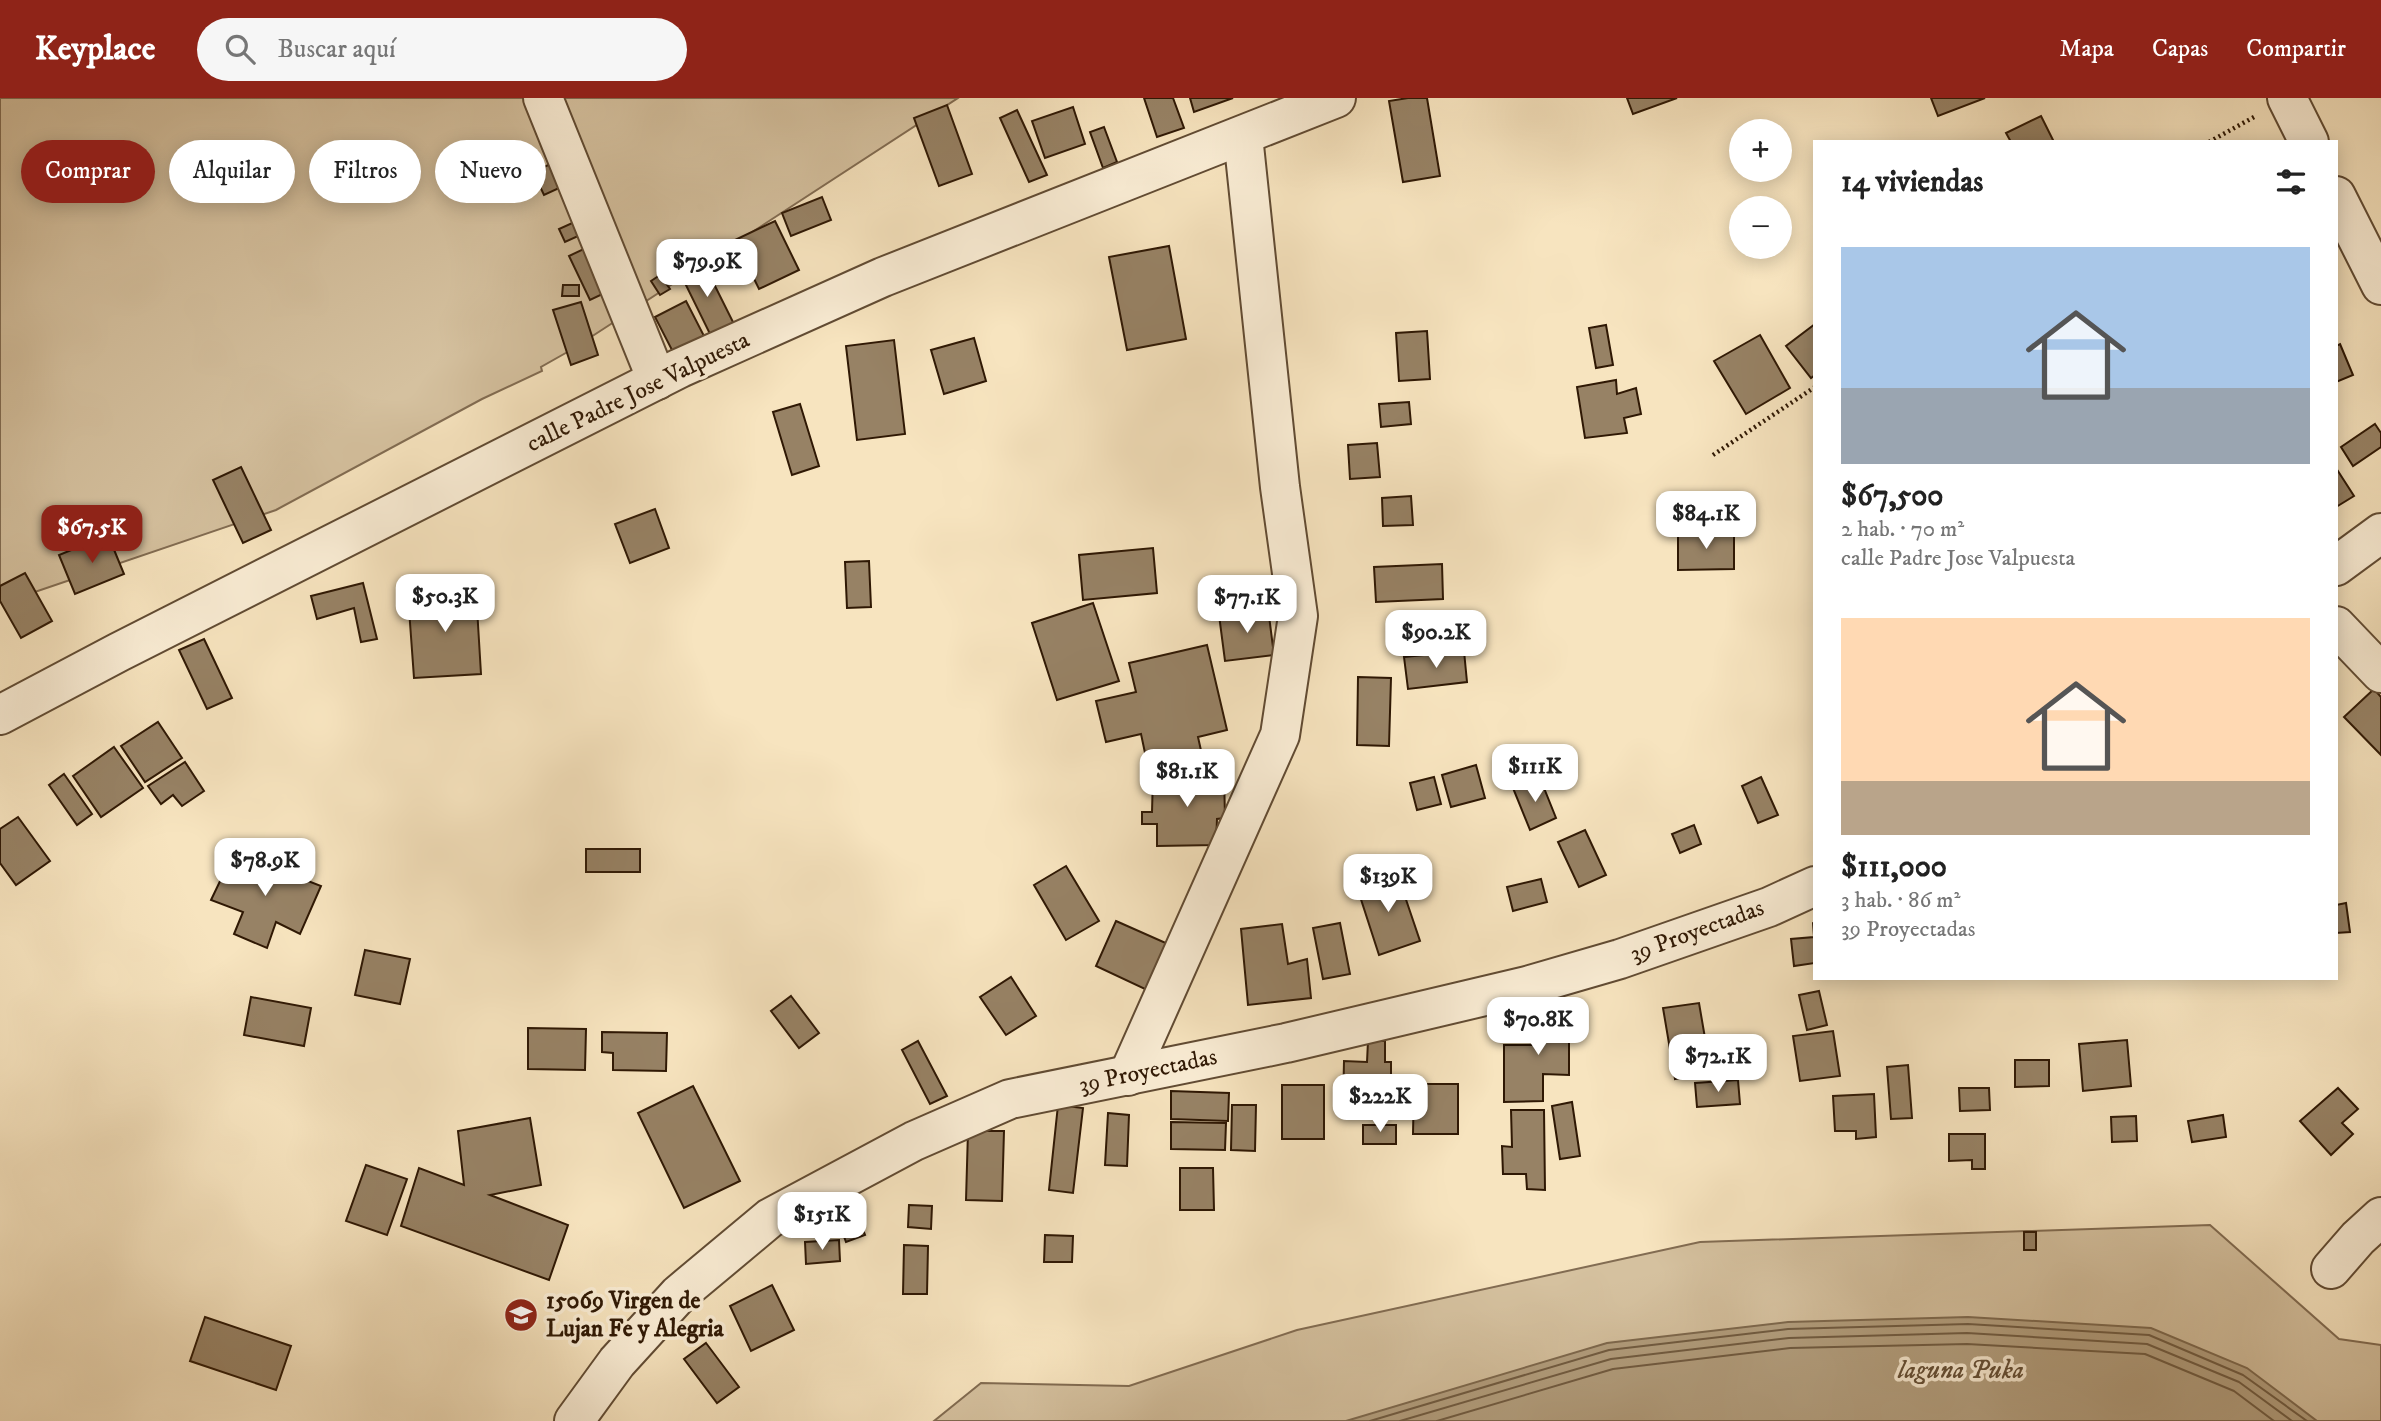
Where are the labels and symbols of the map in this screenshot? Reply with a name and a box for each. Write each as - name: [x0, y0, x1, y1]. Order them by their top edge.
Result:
- pin: $79.9K: [650, 240, 764, 299]
- street label: calle Padre Jose Valpuesta: [522, 325, 755, 459]
- pin: $84.1K: [1649, 491, 1763, 551]
- pin: $67.5K: [35, 505, 149, 565]
- pin: $50.3K: [388, 574, 502, 634]
- pin: $77.1K: [1190, 575, 1304, 635]
- pin: $90.2K: [1379, 610, 1493, 670]
- pin: $111K: [1486, 744, 1584, 804]
- pin: $81.1K: [1130, 750, 1244, 809]
- pin: $78.9K: [208, 838, 322, 898]
- pin: $139K: [1339, 854, 1437, 914]
- street label: 39 Proyectadas: [1626, 893, 1768, 969]
- pin: $70.8K: [1481, 998, 1595, 1057]
- pin: $72.1K: [1661, 1034, 1775, 1094]
- street label: 39 Proyectadas: [1076, 1042, 1220, 1100]
- pin: $222K: [1331, 1074, 1429, 1134]
- pin: $151K: [773, 1192, 871, 1252]
- place label: 15069 Virgen de Lujan Fe y Alegria: [546, 1286, 724, 1344]
- school or university icon: 15069 Virgen de Lujan Fe y Alegria: [502, 1296, 540, 1334]
- water label: laguna Puka: [1897, 1354, 2024, 1387]

